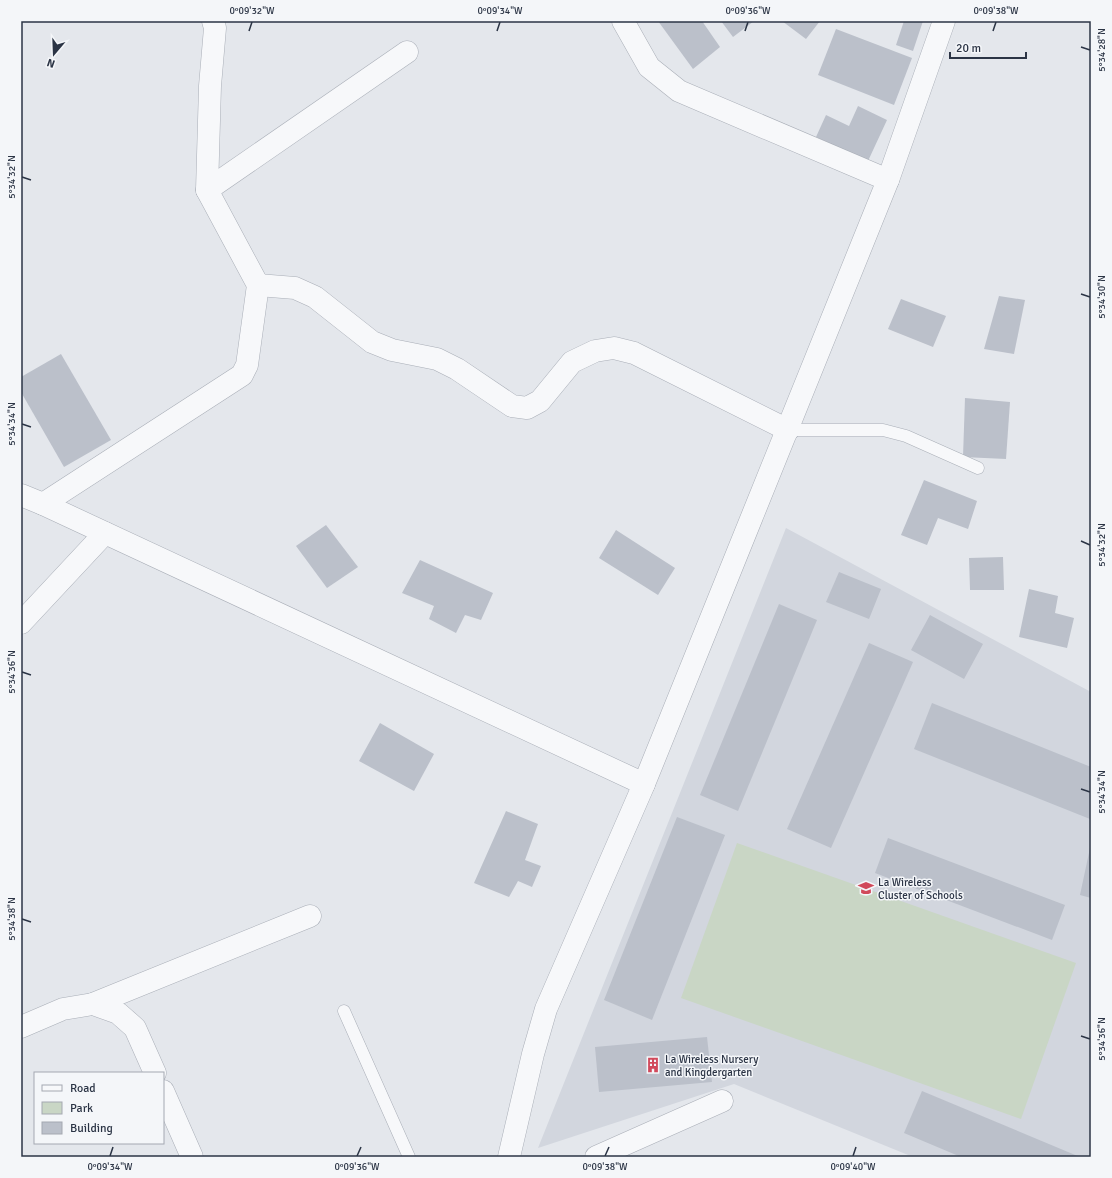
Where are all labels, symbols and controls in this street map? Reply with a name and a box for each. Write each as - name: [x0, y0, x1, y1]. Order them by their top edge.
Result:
- text: 0°09'32"W: [229, 5, 275, 17]
- text: 0°09'34"W: [477, 5, 523, 17]
- text: 0°09'36"W: [725, 5, 771, 17]
- text: 0°09'38"W: [973, 5, 1019, 17]
- text: 5°34'28"N: [1096, 28, 1108, 72]
- north arrow: [34, 34, 74, 74]
- scale bar: [950, 34, 1026, 60]
- text: 20 m: [956, 41, 981, 56]
- text: N: [45, 56, 57, 70]
- text: 5°34'32"N: [6, 155, 18, 199]
- text: 5°34'30"N: [1096, 275, 1108, 319]
- text: 5°34'34"N: [6, 402, 18, 446]
- text: 5°34'32"N: [1096, 523, 1108, 567]
- text: 5°34'36"N: [6, 650, 18, 694]
- text: 5°34'34"N: [1096, 770, 1108, 814]
- place label: La Wireless Cluster of Schools: [878, 876, 963, 902]
- school or university icon: La Wireless Cluster of Schools: [857, 879, 875, 897]
- text: 5°34'38"N: [6, 897, 18, 941]
- text: 5°34'36"N: [1096, 1017, 1108, 1061]
- place label: La Wireless Nursery and Kingdergarten: [665, 1053, 759, 1079]
- building icon: La Wireless Nursery and Kingdergarten: [644, 1056, 662, 1074]
- legend: [34, 1072, 164, 1144]
- text: Road: [70, 1081, 96, 1096]
- text: Park: [70, 1101, 93, 1116]
- text: Building: [70, 1121, 113, 1136]
- text: 0°09'34"W: [87, 1161, 133, 1173]
- text: 0°09'36"W: [334, 1161, 380, 1173]
- text: 0°09'38"W: [582, 1161, 628, 1173]
- text: 0°09'40"W: [830, 1161, 876, 1173]

